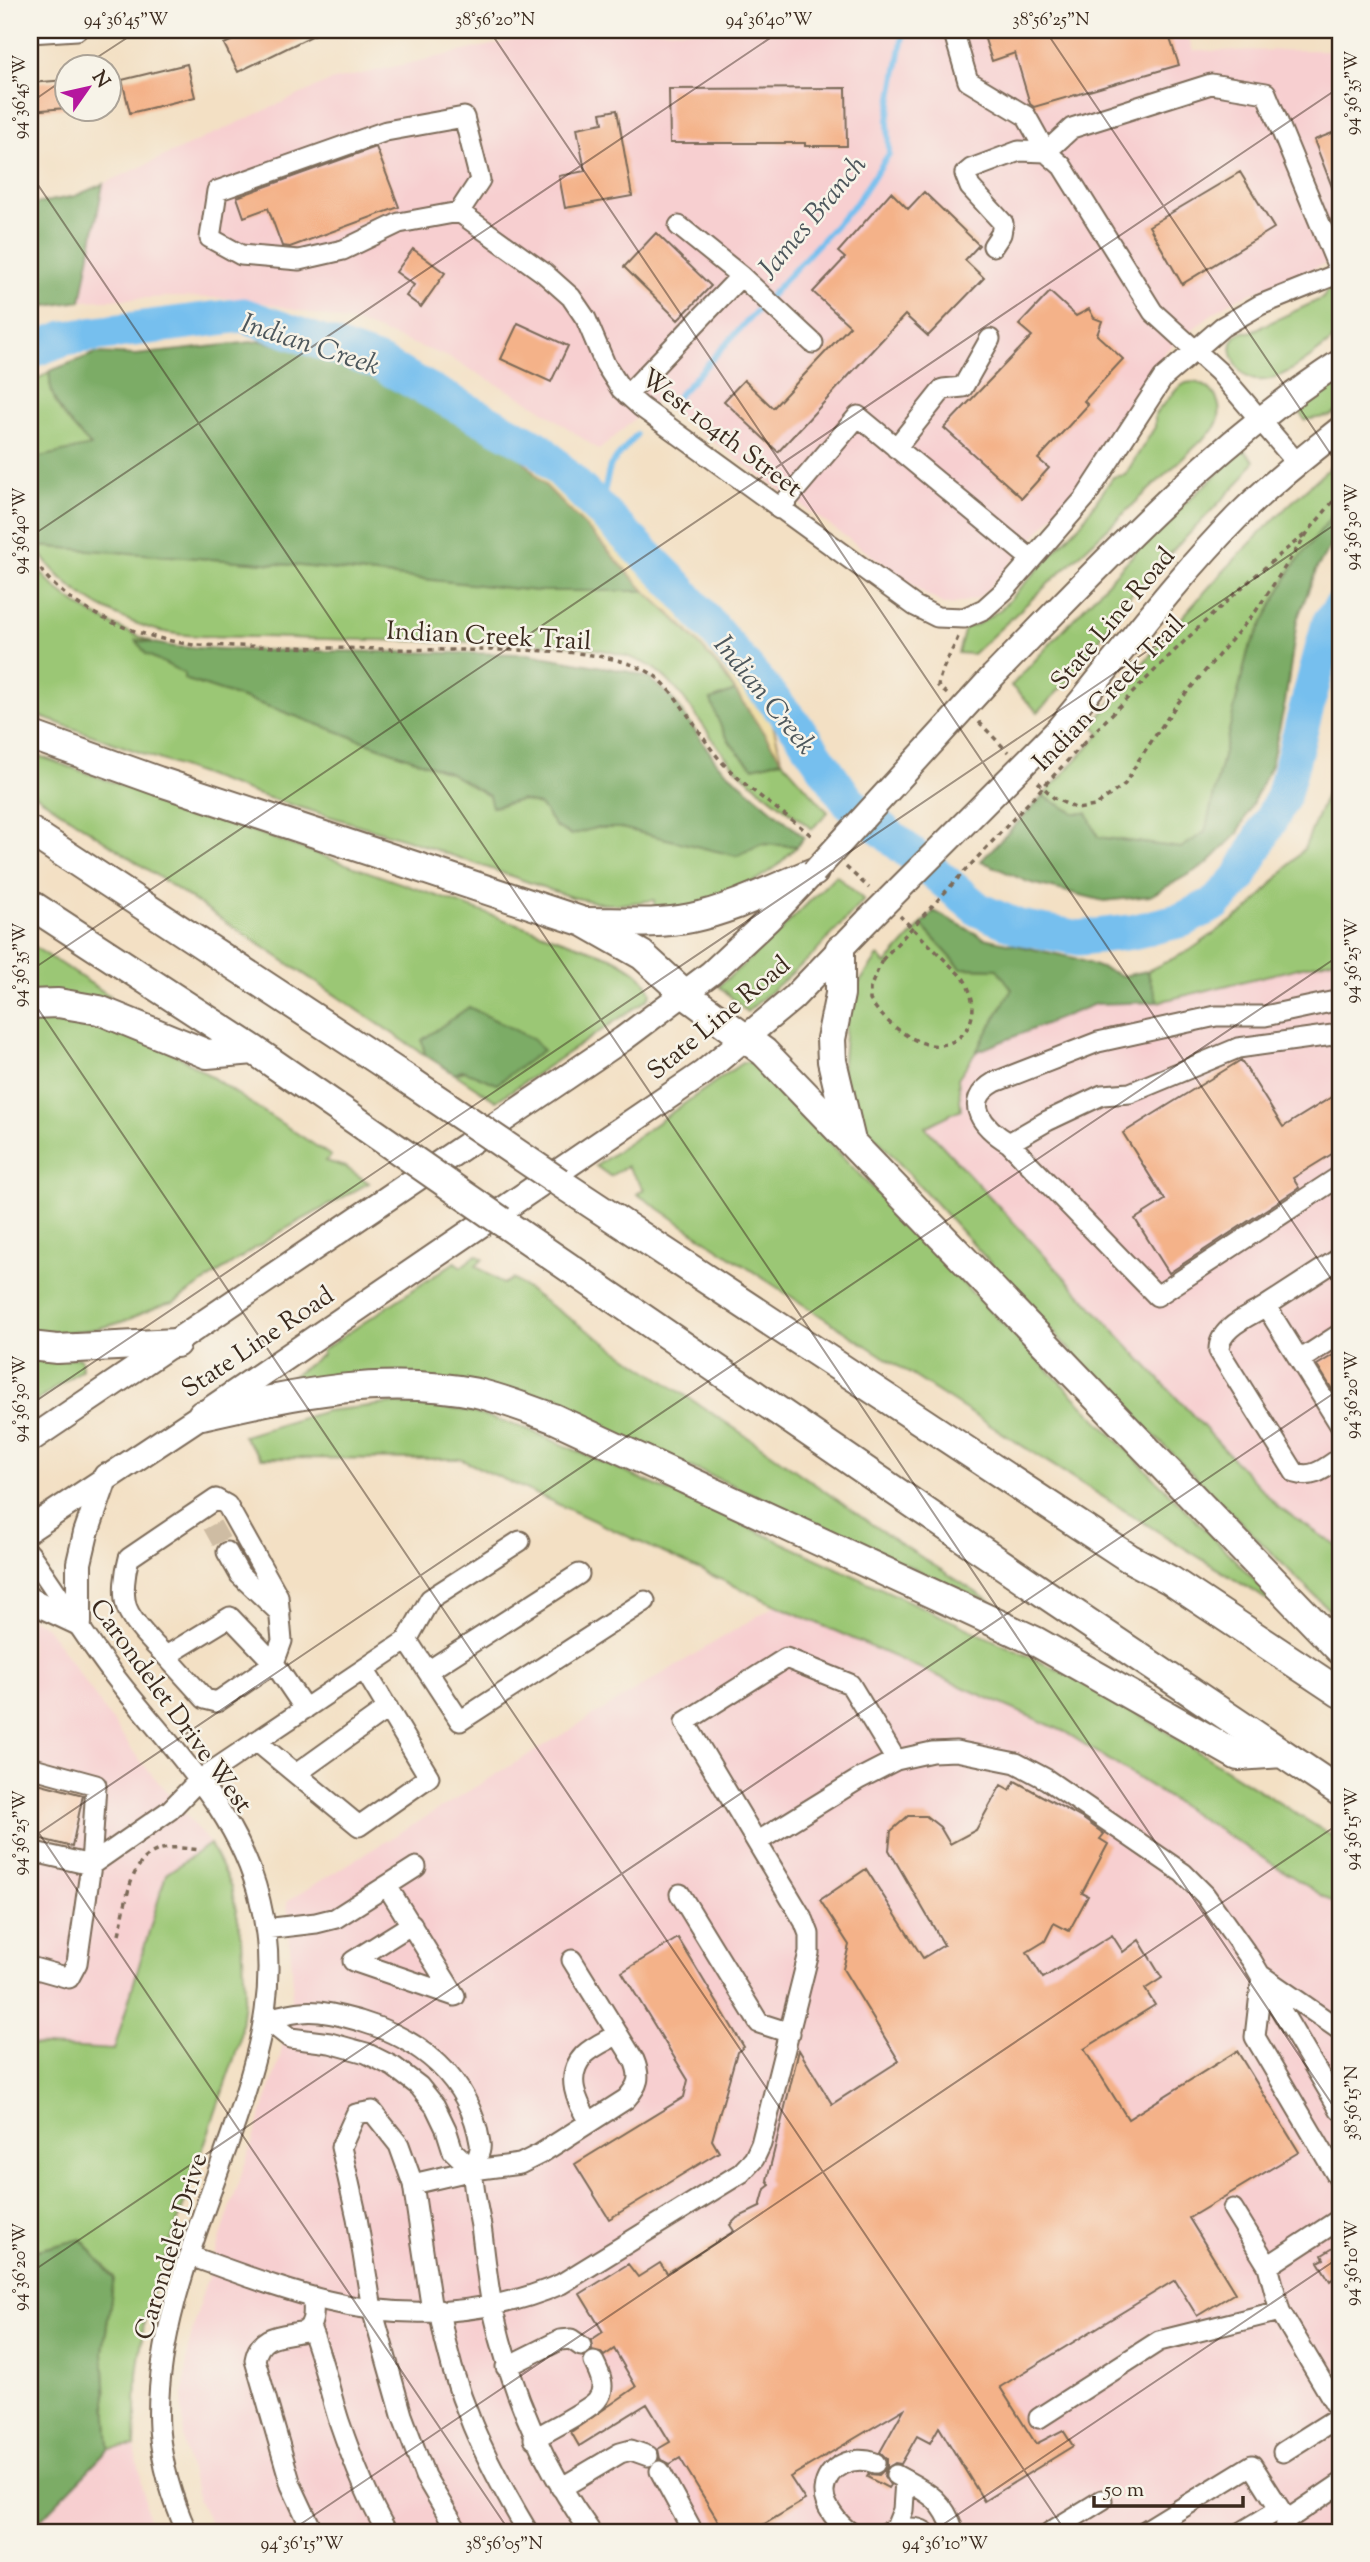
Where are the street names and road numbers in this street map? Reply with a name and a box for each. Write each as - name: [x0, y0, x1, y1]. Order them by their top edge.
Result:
- street label: West 104th Street: [632, 361, 809, 507]
- street label: State Line Road: [1043, 540, 1185, 699]
- street label: Indian Creek Trail: [1025, 607, 1194, 780]
- street label: Indian Creek Trail: [385, 614, 592, 661]
- street label: State Line Road: [640, 948, 800, 1090]
- street label: State Line Road: [175, 1278, 342, 1408]
- street label: Carondelet Drive West: [80, 1592, 260, 1821]
- street label: Carondelet Drive: [126, 2149, 218, 2345]

